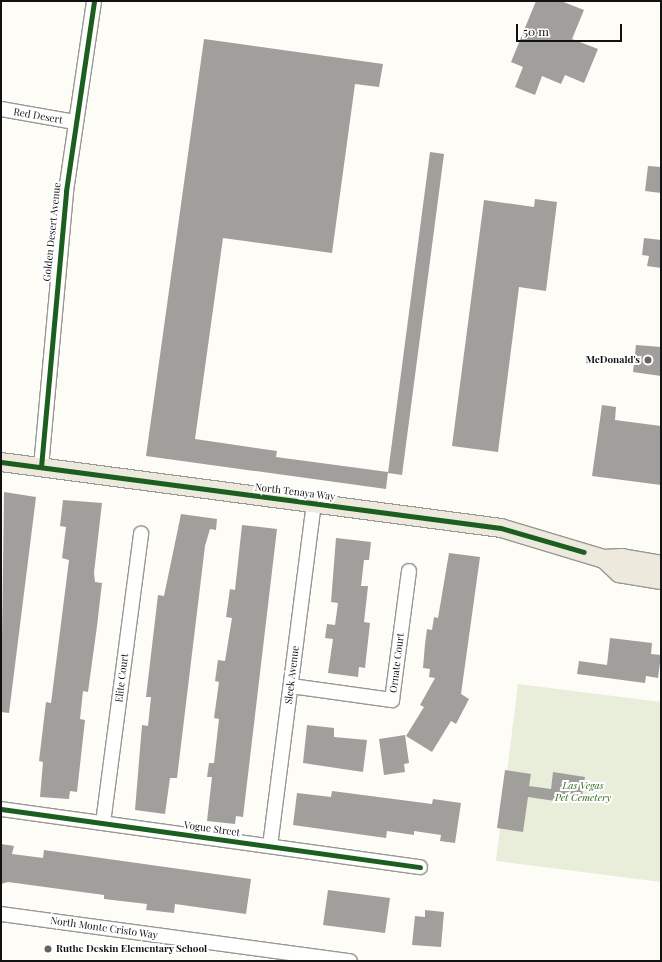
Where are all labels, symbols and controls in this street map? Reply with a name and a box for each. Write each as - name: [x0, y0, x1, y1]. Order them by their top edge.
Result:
- scale bar: [518, 16, 624, 42]
- text: 50 m: [523, 23, 549, 39]
- street label: Red Desert: [13, 106, 63, 126]
- street label: Golden Desert Avenue: [41, 182, 63, 282]
- place label: McDonald's: [586, 354, 640, 366]
- marker: McDonald's: [643, 355, 653, 365]
- street label: North Tenaya Way: [254, 481, 336, 503]
- street label: Ornate Court: [387, 632, 407, 694]
- street label: Sleek Avenue: [282, 645, 302, 705]
- street label: Elite Court: [113, 653, 131, 703]
- park label: Las Vegas Pet Cemetery: [555, 779, 611, 802]
- street label: Vogue Street: [183, 819, 241, 839]
- street label: North Monte Cristo Way: [49, 915, 159, 941]
- place label: Ruthe Deskin Elementary School: [56, 943, 207, 955]
- marker: Ruthe Deskin Elementary School: [43, 944, 53, 954]

